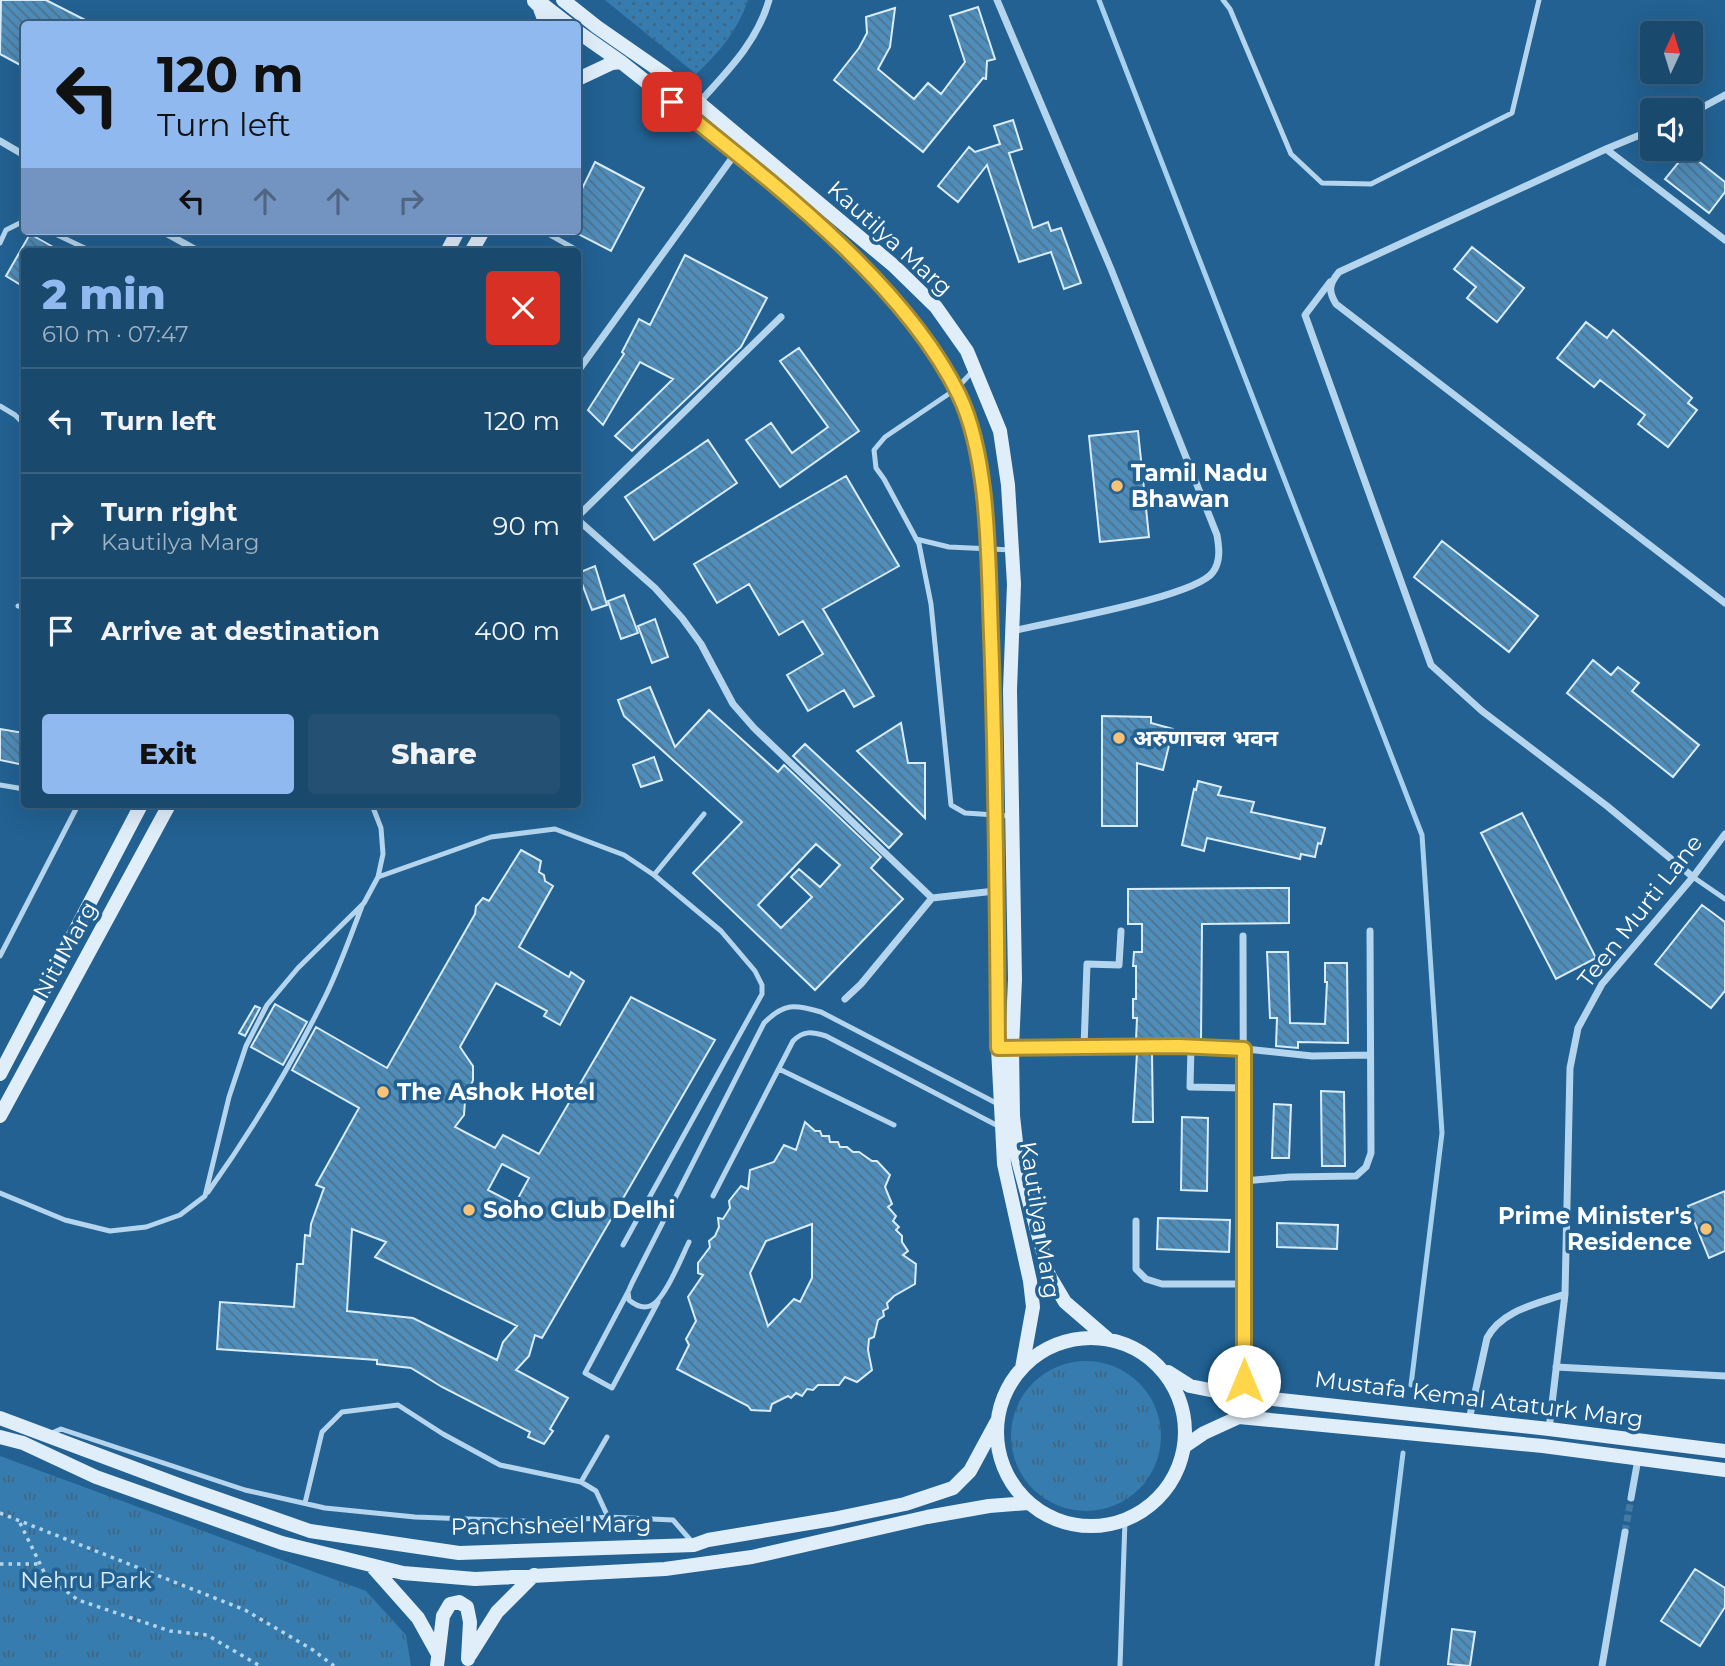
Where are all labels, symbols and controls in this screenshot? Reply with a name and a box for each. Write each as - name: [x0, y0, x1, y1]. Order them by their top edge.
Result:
- north arrow: [1640, 21, 1703, 84]
- map controls: [1640, 21, 1703, 161]
- text: 120 m: [157, 45, 304, 104]
- icon: left: [42, 49, 133, 140]
- pin: [642, 72, 702, 132]
- icon: arrive: [653, 83, 691, 121]
- button: sound: [1640, 98, 1703, 161]
- text: Turn left: [157, 105, 291, 144]
- street label: Kautilya Marg: [822, 175, 958, 301]
- icon: left: [173, 182, 211, 220]
- icon: ahead: [246, 182, 284, 220]
- icon: ahead: [319, 182, 357, 220]
- icon: right: [392, 182, 430, 220]
- text: 2 min: [42, 268, 166, 320]
- button: close: [486, 271, 560, 345]
- text: 610 m · 07:47: [42, 320, 188, 348]
- icon: left: [42, 402, 80, 440]
- text: Turn left: [101, 405, 217, 437]
- text: 120 m: [484, 405, 560, 437]
- place label: Tamil Nadu Bhawan: [1131, 459, 1268, 513]
- marker: Tamil Nadu Bhawan: [1109, 478, 1125, 494]
- text: Turn right: [101, 496, 237, 528]
- icon: right: [42, 507, 80, 545]
- text: 90 m: [493, 510, 560, 542]
- text: Kautilya Marg: [101, 528, 260, 556]
- icon: arrive: [42, 612, 80, 650]
- text: Arrive at destination: [101, 615, 380, 647]
- text: 400 m: [474, 615, 560, 647]
- button: Exit: [42, 714, 294, 794]
- button: Share: [308, 714, 560, 794]
- place label: अरुणाचल भवन: [1133, 724, 1279, 752]
- marker: अरुणाचल भवन: [1111, 730, 1127, 746]
- street label: Teen Murti Lane: [1572, 829, 1708, 993]
- street label: Niti Marg: [27, 897, 103, 1003]
- place label: The Ashok Hotel: [397, 1078, 595, 1106]
- marker: The Ashok Hotel: [375, 1084, 391, 1100]
- street label: Kautilya Marg: [1014, 1140, 1066, 1300]
- place label: Soho Club Delhi: [483, 1196, 675, 1224]
- marker: Soho Club Delhi: [461, 1202, 477, 1218]
- place label: Prime Minister's Residence: [1498, 1202, 1692, 1256]
- marker: Prime Minister's Residence: [1698, 1221, 1714, 1237]
- position arrow: [1207, 1344, 1281, 1418]
- street label: Mustafa Kemal Ataturk Marg: [1313, 1365, 1645, 1433]
- street label: Panchsheel Marg: [450, 1509, 652, 1541]
- park label: Nehru Park: [20, 1566, 152, 1594]

